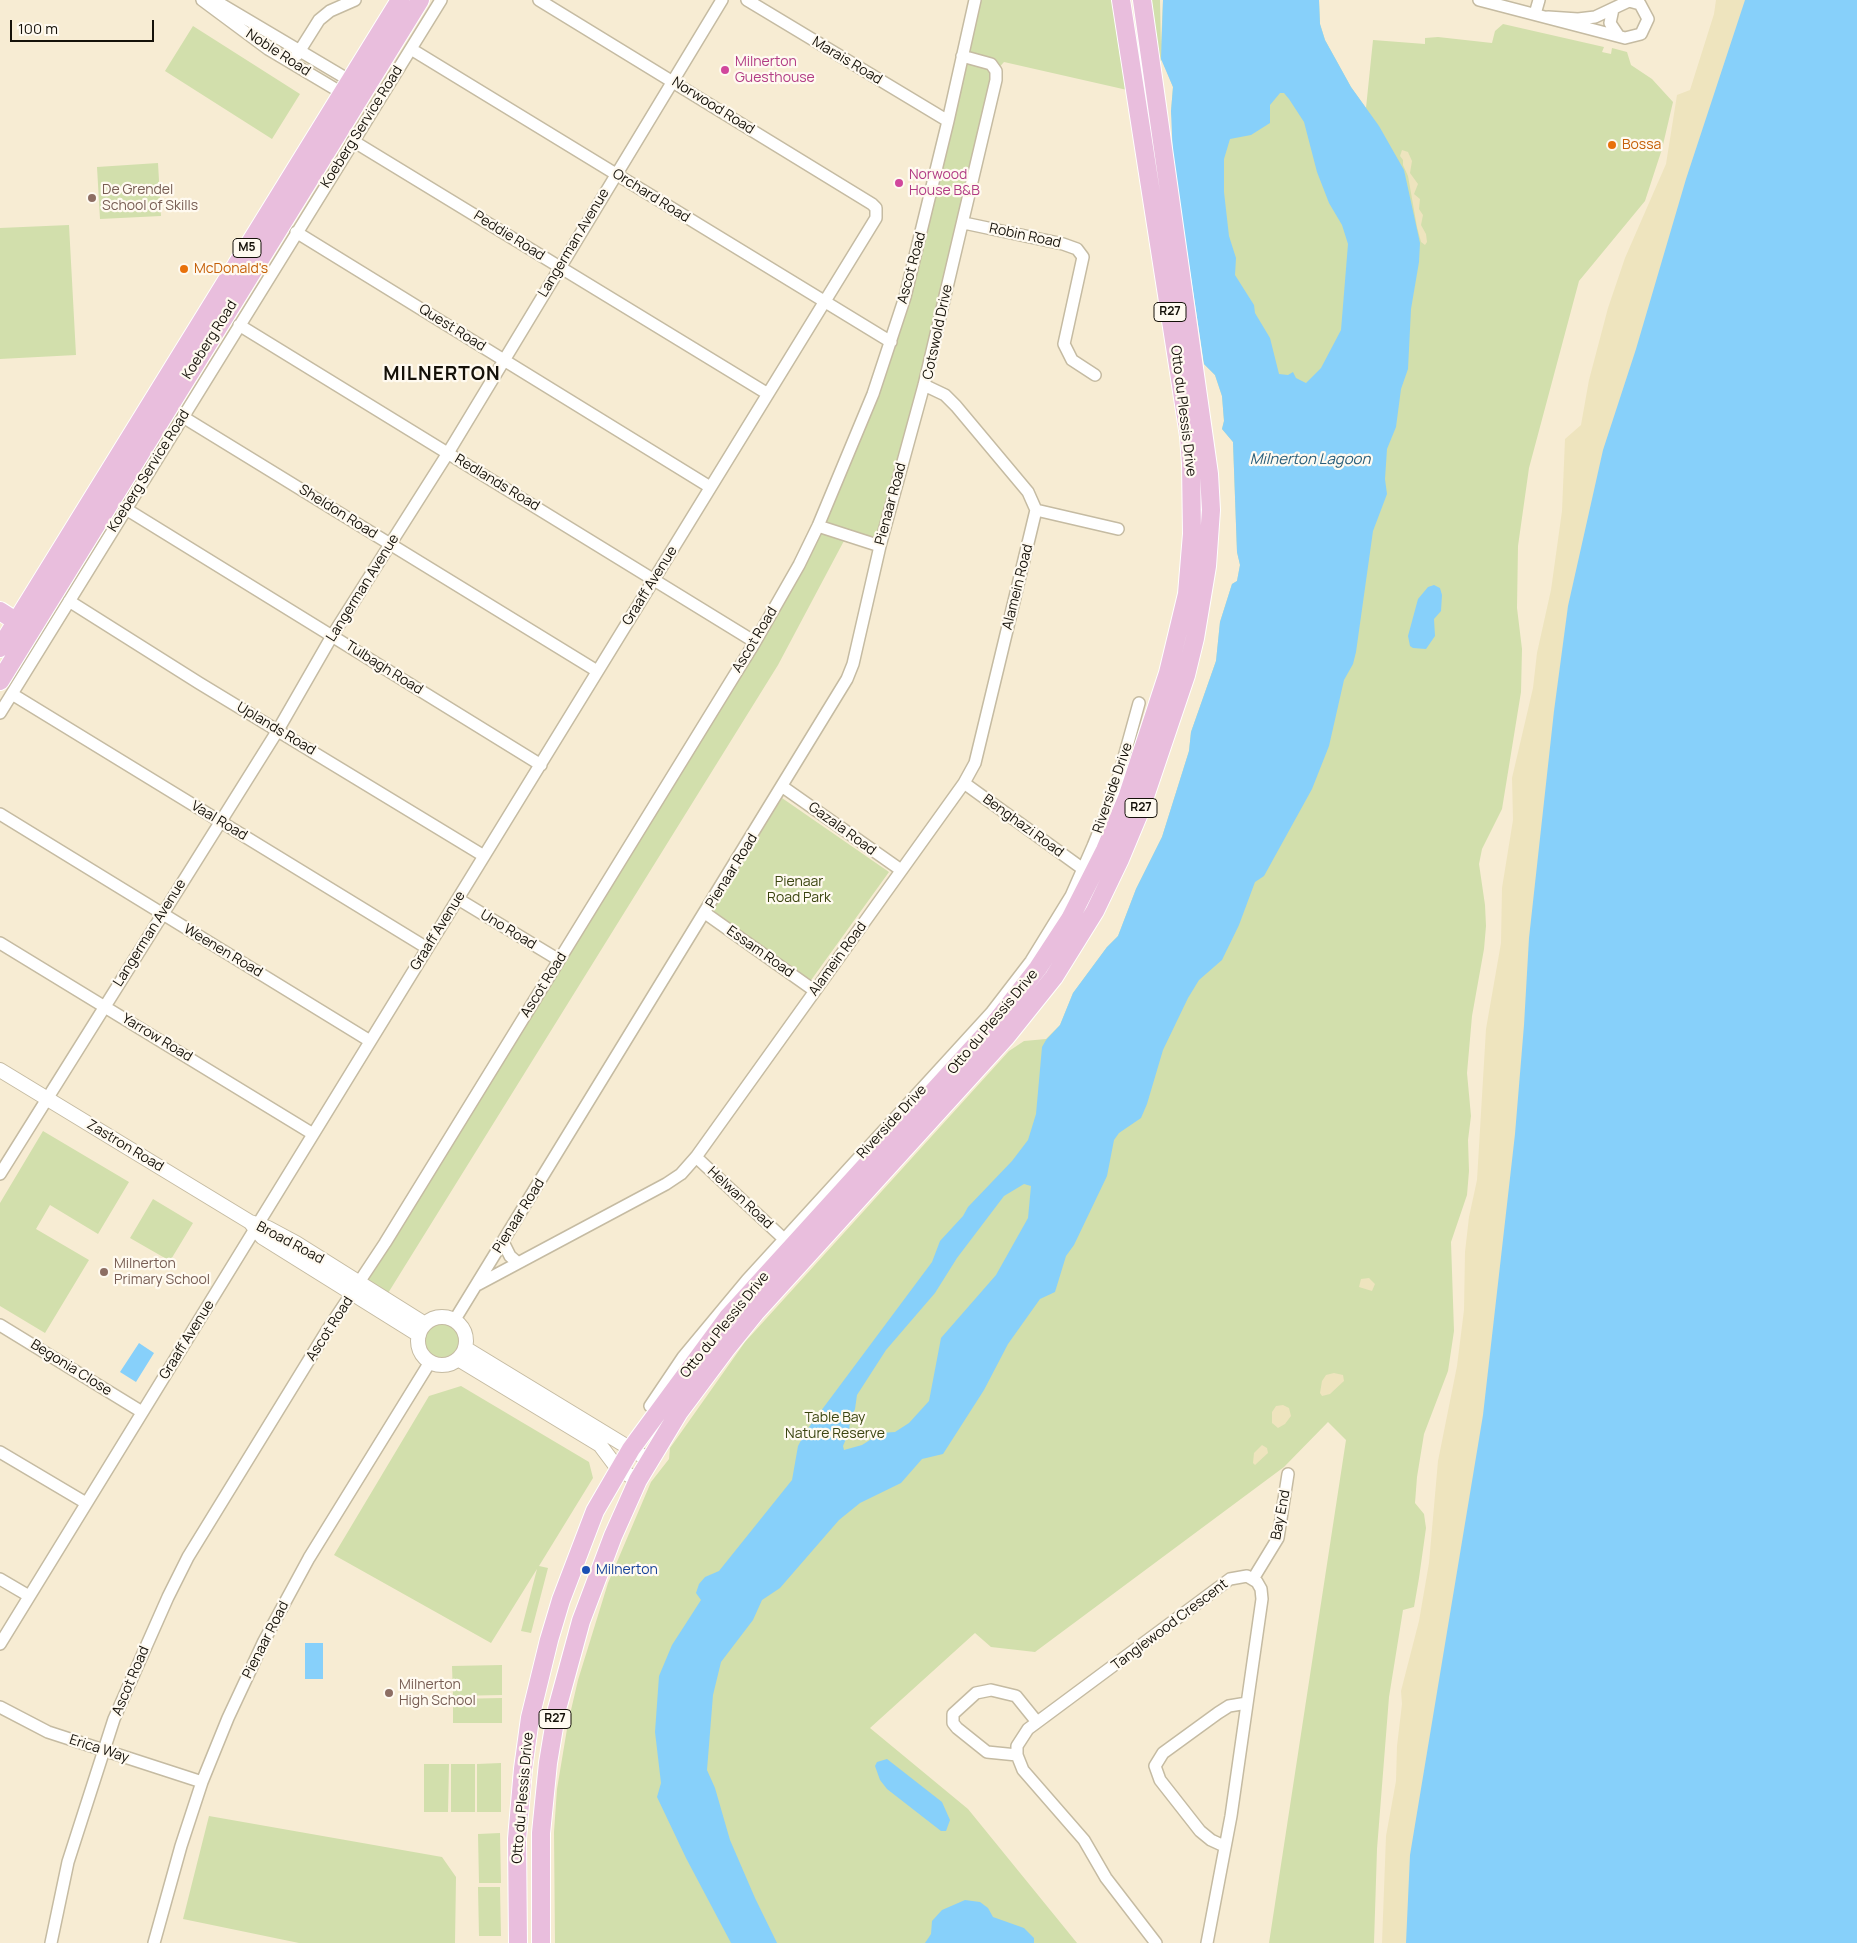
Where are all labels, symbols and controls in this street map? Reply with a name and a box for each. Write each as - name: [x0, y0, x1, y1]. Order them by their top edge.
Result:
- scale bar: [12, 10, 156, 42]
- text: 100 m: [18, 18, 58, 39]
- street label: Noble Road: [243, 26, 313, 80]
- street label: Marais Road: [809, 34, 885, 88]
- place label: Milnerton Guesthouse: [735, 54, 815, 86]
- street label: Koeberg Service Road: [318, 63, 406, 191]
- marker: Milnerton Guesthouse: [719, 64, 731, 76]
- street label: Norwood Road: [669, 74, 757, 138]
- place label: Bossa: [1622, 137, 1661, 153]
- marker: Bossa: [1606, 139, 1618, 151]
- street label: Orchard Road: [609, 166, 693, 226]
- place label: Norwood House B&B: [909, 167, 980, 200]
- marker: Norwood House B&B: [893, 177, 905, 189]
- place label: De Grendel School of Skills: [102, 182, 198, 214]
- street label: Langerman Avenue: [535, 186, 613, 300]
- marker: De Grendel School of Skills: [86, 192, 98, 204]
- street label: Peddie Road: [470, 208, 548, 264]
- street label: Robin Road: [988, 220, 1062, 252]
- street label: Ascot Road: [894, 230, 930, 306]
- road number: M5: [233, 238, 261, 258]
- place label: McDonald's: [194, 261, 268, 277]
- marker: McDonald's: [178, 263, 190, 275]
- street label: Cotswold Drive: [920, 283, 956, 381]
- street label: Koeberg Road: [179, 298, 241, 382]
- street label: Quest Road: [416, 301, 488, 355]
- road number: R27: [1154, 302, 1186, 322]
- street label: Otto du Plessis Drive: [1167, 345, 1199, 477]
- district label: MILNERTON: [382, 364, 502, 386]
- street label: Koeberg Service Road: [105, 407, 193, 535]
- street label: Redlands Road: [451, 451, 543, 515]
- water label: Milnerton Lagoon: [1250, 451, 1370, 469]
- street label: Pienaar Road: [872, 461, 910, 547]
- street label: Sheldon Road: [296, 481, 380, 543]
- street label: Langerman Avenue: [323, 531, 403, 645]
- street label: Graaff Avenue: [619, 543, 681, 629]
- street label: Alamein Road: [999, 543, 1037, 631]
- street label: Ascot Road: [729, 604, 781, 676]
- street label: Tulbagh Road: [342, 638, 426, 698]
- street label: Uplands Road: [234, 699, 318, 759]
- street label: Riverside Drive: [1090, 741, 1136, 835]
- street label: Benghazi Road: [979, 791, 1067, 861]
- street label: Vaal Road: [188, 798, 250, 844]
- road number: R27: [1125, 798, 1157, 818]
- street label: Gazala Road: [805, 799, 879, 859]
- street label: Pienaar Road: [702, 831, 762, 911]
- park label: Pienaar Road Park: [767, 874, 831, 906]
- street label: Langerman Avenue: [110, 876, 190, 990]
- street label: Graaff Avenue: [407, 888, 469, 974]
- street label: Uno Road: [477, 907, 539, 953]
- street label: Alamein Road: [805, 919, 871, 999]
- street label: Weenen Road: [181, 921, 265, 981]
- street label: Essam Road: [723, 923, 797, 981]
- street label: Ascot Road: [517, 949, 571, 1021]
- street label: Otto du Plessis Drive: [944, 966, 1042, 1078]
- street label: Yarrow Road: [119, 1010, 195, 1066]
- street label: Riverside Drive: [854, 1082, 930, 1162]
- street label: Zastron Road: [83, 1116, 167, 1176]
- street label: Helwan Road: [704, 1163, 776, 1233]
- street label: Pienaar Road: [489, 1176, 549, 1256]
- street label: Broad Road: [253, 1218, 327, 1268]
- place label: Milnerton Primary School: [114, 1256, 210, 1288]
- marker: Milnerton Primary School: [98, 1266, 110, 1278]
- street label: Otto du Plessis Drive: [677, 1269, 773, 1381]
- street label: Ascot Road: [303, 1294, 357, 1364]
- street label: Graaff Avenue: [156, 1297, 218, 1383]
- street label: Begonia Close: [27, 1336, 115, 1400]
- park label: Table Bay Nature Reserve: [785, 1410, 885, 1442]
- street label: Bay End: [1268, 1489, 1294, 1541]
- place label: Milnerton: [596, 1562, 658, 1578]
- marker: Milnerton: [580, 1564, 592, 1576]
- street label: Tanglewood Crescent: [1109, 1576, 1231, 1674]
- street label: Pienaar Road: [239, 1598, 293, 1682]
- street label: Ascot Road: [109, 1644, 153, 1718]
- place label: Milnerton High School: [399, 1677, 476, 1710]
- marker: Milnerton High School: [383, 1687, 395, 1699]
- road number: R27: [539, 1710, 571, 1728]
- street label: Erica Way: [67, 1731, 131, 1767]
- street label: Otto du Plessis Drive: [509, 1732, 537, 1864]

